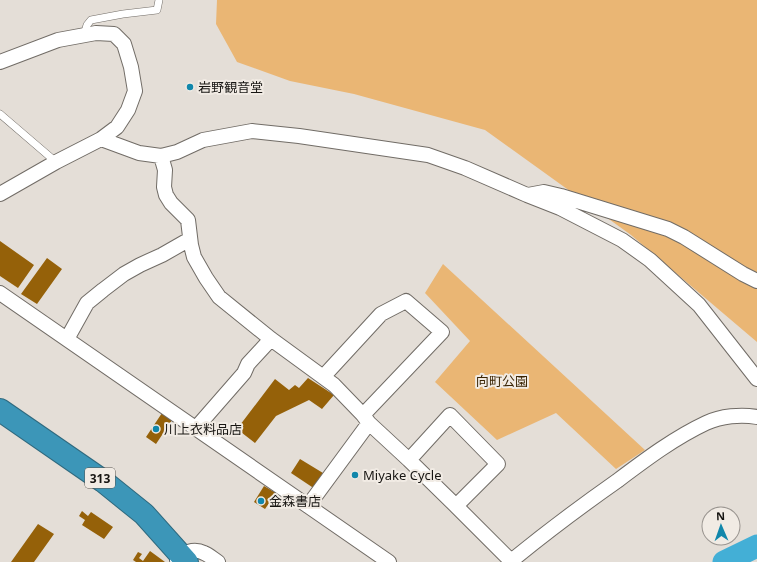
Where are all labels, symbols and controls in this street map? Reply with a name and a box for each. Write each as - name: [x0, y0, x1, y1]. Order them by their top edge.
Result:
- place label: 岩野観音堂: [198, 78, 263, 96]
- marker: 岩野観音堂: [185, 82, 195, 92]
- park label: 向町公園: [476, 372, 528, 390]
- place label: 川上衣料品店: [164, 420, 242, 438]
- marker: 川上衣料品店: [151, 424, 161, 434]
- place label: Miyake Cycle: [363, 466, 442, 484]
- road number: 313: [85, 468, 115, 488]
- marker: Miyake Cycle: [350, 470, 360, 480]
- place label: 金森書店: [269, 492, 321, 510]
- marker: 金森書店: [256, 496, 266, 506]
- north arrow: [701, 506, 741, 546]
- text: N: [716, 508, 725, 523]

